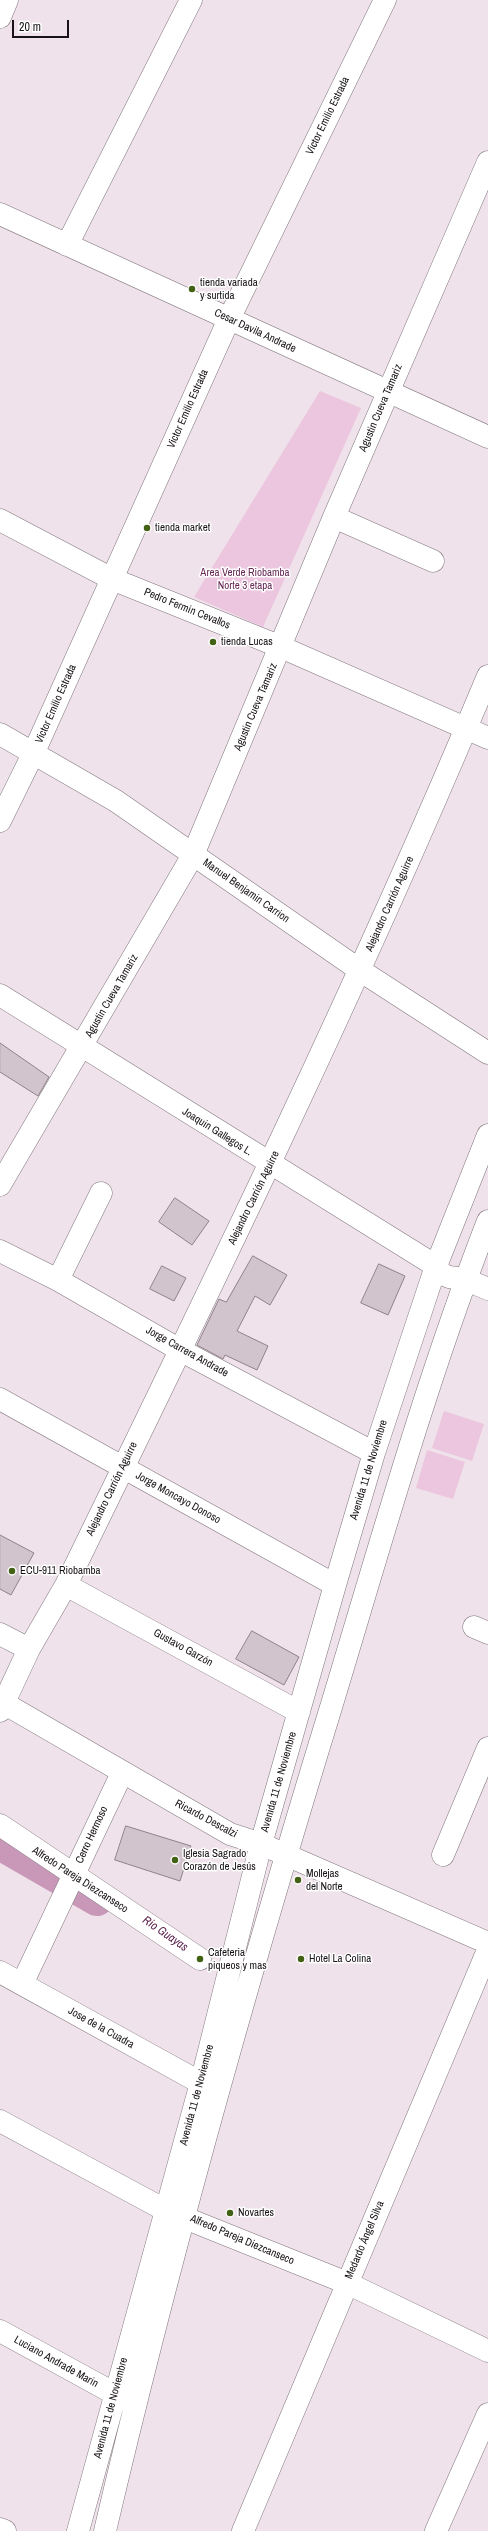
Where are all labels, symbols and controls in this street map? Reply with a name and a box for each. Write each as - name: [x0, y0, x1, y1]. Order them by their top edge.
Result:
- scale bar: [14, 12, 71, 38]
- text: 20 m: [19, 19, 41, 35]
- street label: Victor Emilio Estrada: [303, 75, 353, 157]
- place label: tienda variada y surtida: [200, 276, 258, 302]
- marker: tienda variada y surtida: [187, 284, 197, 294]
- street label: Cesar Davila Andrade: [212, 306, 298, 356]
- street label: Agustin Cueva Tamariz: [357, 362, 405, 454]
- street label: Victor Emilio Estrada: [165, 367, 211, 451]
- place label: tienda market: [155, 521, 210, 535]
- marker: tienda market: [142, 523, 152, 533]
- park label: Area Verde Riobamba Norte 3 etapa: [200, 566, 290, 592]
- street label: Pedro Fermin Cevallos: [142, 586, 232, 632]
- place label: tienda Lucas: [221, 635, 273, 649]
- marker: tienda Lucas: [208, 637, 218, 647]
- street label: Agustin Cueva Tamariz: [232, 661, 280, 753]
- street label: Victor Emilio Estrada: [33, 662, 79, 746]
- street label: Alejandro Carrión Aguirre: [363, 854, 417, 954]
- street label: Manuel Benjamin Carrion: [200, 856, 292, 926]
- street label: Agustin Cueva Tamariz: [83, 952, 141, 1040]
- street label: Joaquin Gallegos L.: [179, 1105, 255, 1159]
- street label: Alejandro Carrión Aguirre: [226, 1149, 282, 1247]
- street label: Jorge Carrera Andrade: [143, 1324, 231, 1380]
- street label: Avenida 11 de Noviembre: [347, 1418, 391, 1522]
- street label: Alejandro Carrión Aguirre: [84, 1440, 140, 1538]
- street label: Jorge Moncayo Donoso: [133, 1469, 223, 1527]
- place label: ECU-911 Riobamba: [20, 1564, 101, 1578]
- marker: ECU-911 Riobamba: [7, 1566, 17, 1576]
- street label: Gustavo Garzón: [151, 1626, 215, 1670]
- street label: Avenida 11 de Noviembre: [258, 1730, 300, 1834]
- street label: Ricardo Descalzi: [173, 1797, 239, 1841]
- street label: Cerro Hermoso: [73, 1804, 111, 1866]
- street label: Alfredo Pareja Diezcanseco: [30, 1844, 130, 1916]
- place label: Iglesia Sagrado Corazón de Jesús: [183, 1847, 256, 1873]
- marker: Iglesia Sagrado Corazón de Jesús: [170, 1855, 180, 1865]
- place label: Mollejas del Norte: [306, 1867, 343, 1893]
- marker: Mollejas del Norte: [293, 1875, 303, 1885]
- water label: Rio Guayas: [140, 1913, 190, 1955]
- place label: Cafeteria piqueos y mas: [208, 1946, 267, 1972]
- place label: Hotel La Colina: [309, 1952, 371, 1966]
- marker: Cafeteria piqueos y mas: [195, 1954, 205, 1964]
- marker: Hotel La Colina: [296, 1954, 306, 1964]
- street label: Jose de la Cuadra: [66, 2004, 136, 2052]
- street label: Avenida 11 de Noviembre: [177, 2043, 217, 2147]
- street label: Medardo Ángel Silva: [343, 2199, 387, 2281]
- place label: Novartes: [238, 2206, 274, 2220]
- marker: Novartes: [225, 2208, 235, 2218]
- street label: Alfredo Pareja Diezcanseco: [188, 2212, 296, 2268]
- street label: Luciano Andrade Marin: [12, 2333, 100, 2391]
- street label: Avenida 11 de Noviembre: [91, 2356, 131, 2460]

